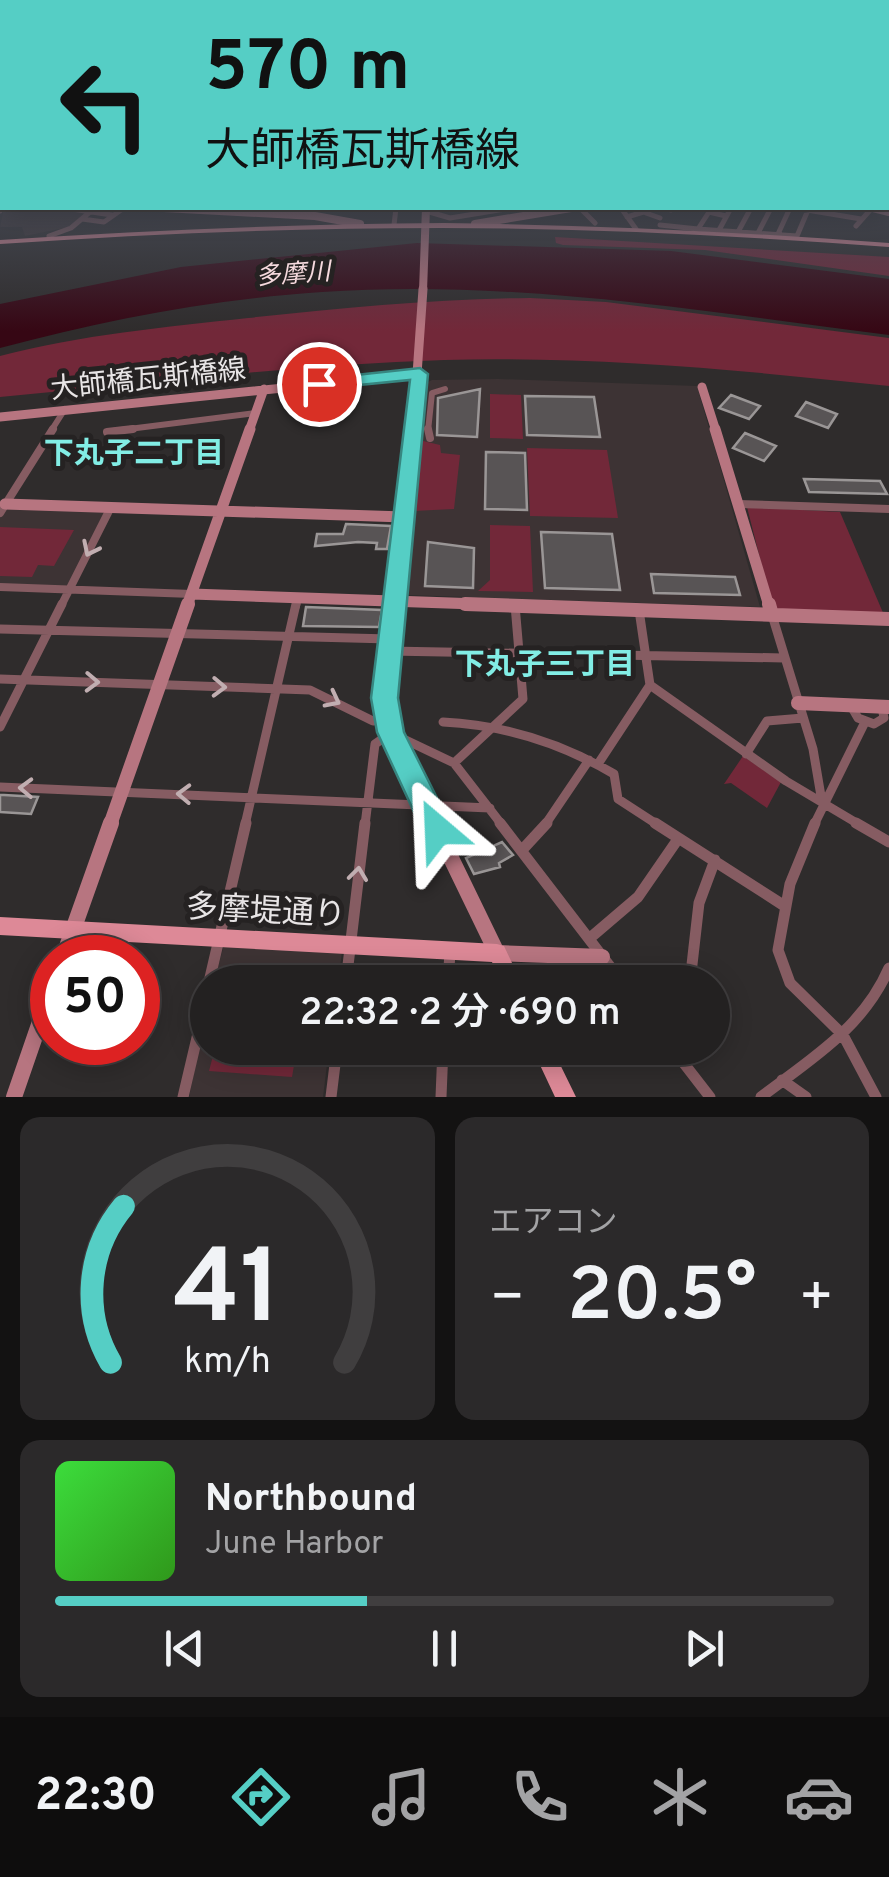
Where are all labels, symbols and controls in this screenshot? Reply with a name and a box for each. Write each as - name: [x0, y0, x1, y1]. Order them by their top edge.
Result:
- text: 570 m: [205, 26, 410, 115]
- icon: left: [40, 40, 170, 170]
- text: 大師橋瓦斯橋線: [205, 125, 520, 182]
- water label: 多摩川: [255, 257, 335, 295]
- pin: [277, 342, 362, 427]
- street label: 大師橋瓦斯橋線: [49, 353, 248, 409]
- icon: arrive: [292, 357, 347, 412]
- district label: 下丸子二丁目: [44, 437, 224, 474]
- one-way arrow: [83, 538, 103, 556]
- district label: 下丸子三丁目: [455, 648, 635, 685]
- one-way arrow: [85, 672, 101, 693]
- one-way arrow: [211, 676, 227, 697]
- one-way arrow: [323, 688, 341, 708]
- one-way arrow: [18, 777, 34, 798]
- position arrow: [386, 778, 490, 882]
- one-way arrow: [175, 784, 191, 805]
- one-way arrow: [347, 865, 368, 881]
- street label: 多摩堤通り: [185, 889, 347, 937]
- speed limit sign: 50: [30, 935, 160, 1065]
- text: 22:32 · 2 分 · 690 m: [299, 990, 621, 1039]
- text: エアコン: [490, 1204, 618, 1244]
- text: 41: [173, 1228, 281, 1360]
- text: 20.5°: [567, 1252, 757, 1347]
- text: −: [490, 1265, 525, 1335]
- text: +: [799, 1265, 834, 1335]
- text: km/h: [184, 1340, 271, 1386]
- text: Northbound: [205, 1476, 417, 1525]
- text: June Harbor: [205, 1525, 384, 1565]
- icon: previous: [157, 1621, 212, 1676]
- icon: pause: [417, 1621, 472, 1676]
- icon: next: [677, 1621, 732, 1676]
- icon: directions: [226, 1762, 296, 1832]
- icon: music: [366, 1762, 436, 1832]
- icon: phone: [505, 1762, 575, 1832]
- icon: climate: [645, 1762, 715, 1832]
- icon: car: [784, 1762, 854, 1832]
- text: 22:30: [35, 1769, 157, 1826]

